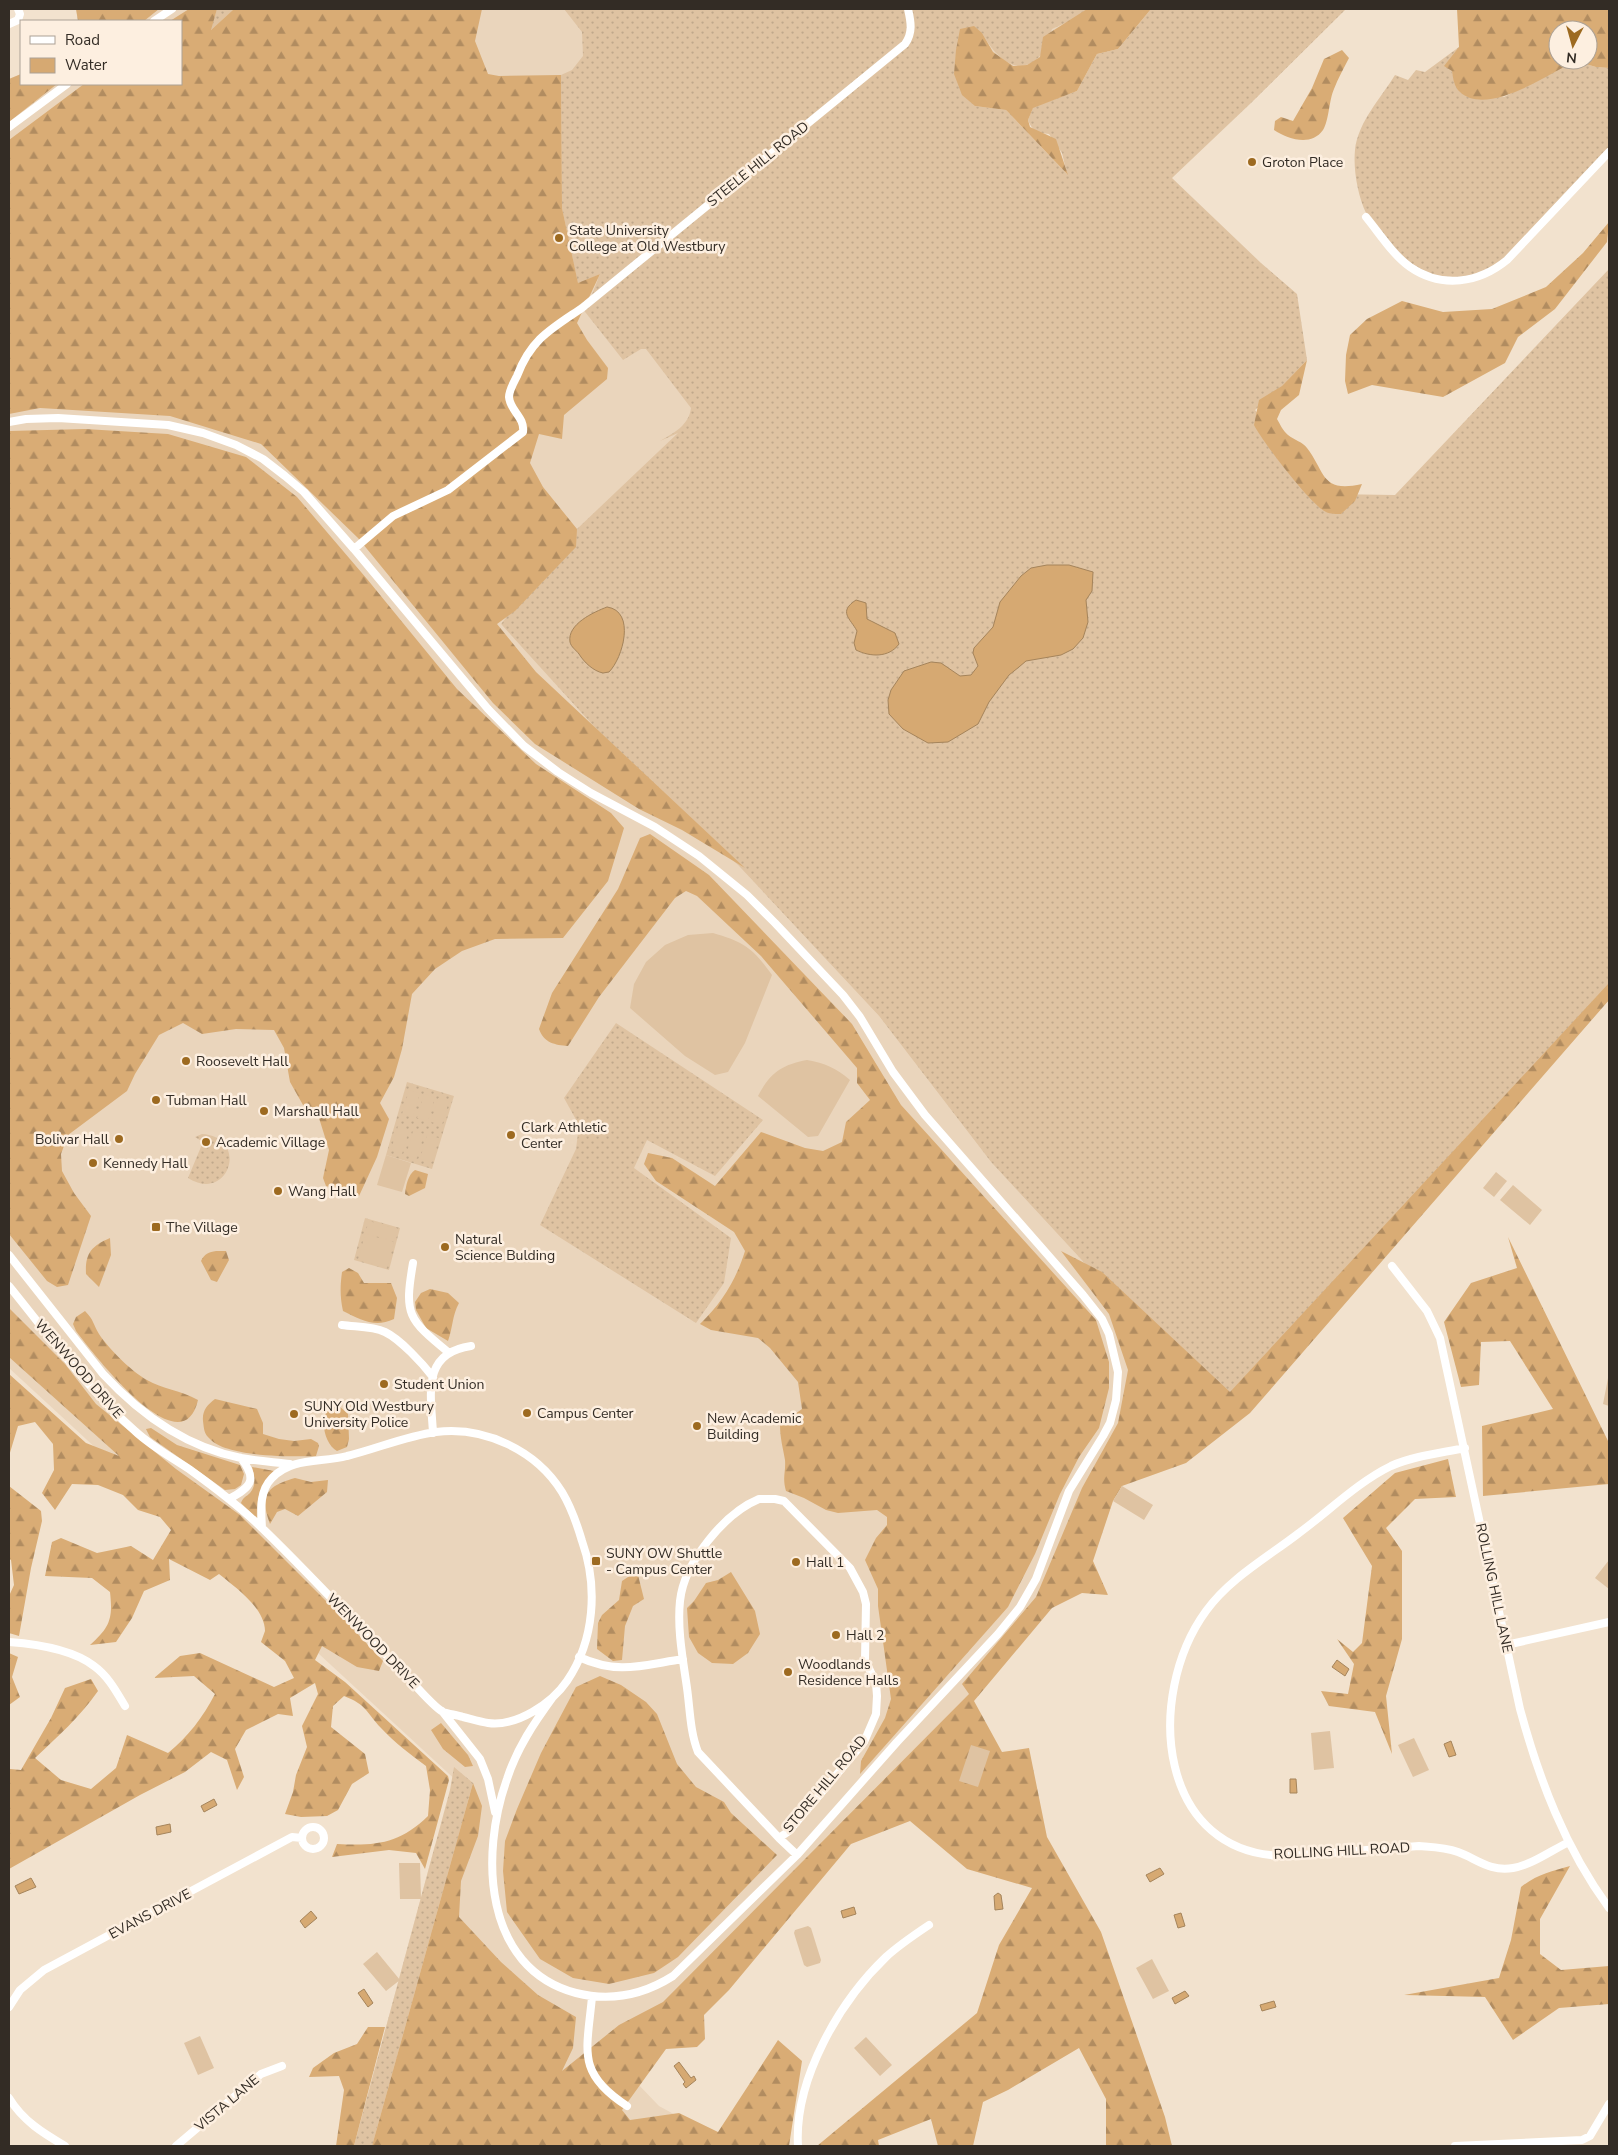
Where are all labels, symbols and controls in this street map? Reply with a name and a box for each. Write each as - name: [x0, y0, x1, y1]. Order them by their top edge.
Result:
- legend: [20, 20, 182, 85]
- north arrow: [1548, 20, 1598, 70]
- text: Road: [65, 30, 100, 50]
- text: N: [1565, 47, 1578, 67]
- text: Water: [65, 55, 108, 75]
- street label: STEELE HILL ROAD: [703, 117, 813, 211]
- place label: Groton Place: [1262, 153, 1343, 172]
- marker: Groton Place: [1246, 156, 1258, 168]
- place label: State University College at Old Westbury: [569, 221, 726, 256]
- marker: State University College at Old Westbury: [553, 232, 565, 244]
- place label: Roosevelt Hall: [196, 1052, 289, 1071]
- marker: Roosevelt Hall: [180, 1055, 192, 1067]
- place label: Tubman Hall: [166, 1091, 248, 1110]
- marker: Tubman Hall: [150, 1094, 162, 1106]
- place label: Marshall Hall: [274, 1102, 360, 1121]
- marker: Marshall Hall: [258, 1105, 270, 1117]
- place label: Clark Athletic Center: [521, 1118, 607, 1153]
- marker: Clark Athletic Center: [505, 1129, 517, 1141]
- place label: Bolivar Hall: [35, 1130, 110, 1149]
- marker: Bolivar Hall: [113, 1133, 125, 1145]
- place label: Academic Village: [216, 1133, 325, 1152]
- marker: Academic Village: [200, 1136, 212, 1148]
- place label: Kennedy Hall: [103, 1154, 189, 1173]
- marker: Kennedy Hall: [87, 1157, 99, 1169]
- place label: Wang Hall: [288, 1182, 357, 1201]
- marker: Wang Hall: [272, 1185, 284, 1197]
- place label: The Village: [166, 1218, 238, 1237]
- marker: The Village: [150, 1221, 162, 1233]
- place label: Natural Science Bulding: [455, 1230, 555, 1265]
- marker: Natural Science Bulding: [439, 1241, 451, 1253]
- street label: WENWOOD DRIVE: [31, 1315, 127, 1423]
- place label: Student Union: [394, 1375, 485, 1394]
- marker: Student Union: [378, 1378, 390, 1390]
- place label: SUNY Old Westbury University Police: [304, 1397, 435, 1432]
- place label: Campus Center: [537, 1404, 634, 1423]
- marker: Campus Center: [521, 1407, 533, 1419]
- marker: SUNY Old Westbury University Police: [288, 1408, 300, 1420]
- place label: New Academic Building: [707, 1409, 802, 1444]
- marker: New Academic Building: [691, 1420, 703, 1432]
- street label: ROLLING HILL LANE: [1471, 1521, 1517, 1655]
- place label: SUNY OW Shuttle - Campus Center: [606, 1544, 722, 1579]
- place label: Hall 1: [806, 1553, 844, 1572]
- marker: SUNY OW Shuttle - Campus Center: [590, 1555, 602, 1567]
- marker: Hall 1: [790, 1556, 802, 1568]
- street label: WENWOOD DRIVE: [322, 1589, 424, 1693]
- place label: Hall 2: [846, 1626, 884, 1645]
- marker: Hall 2: [830, 1629, 842, 1641]
- place label: Woodlands Residence Halls: [798, 1655, 899, 1690]
- marker: Woodlands Residence Halls: [782, 1666, 794, 1678]
- street label: STORE HILL ROAD: [779, 1731, 871, 1837]
- street label: ROLLING HILL ROAD: [1273, 1838, 1411, 1864]
- street label: EVANS DRIVE: [105, 1884, 195, 1944]
- street label: VISTA LANE: [190, 2070, 263, 2136]

